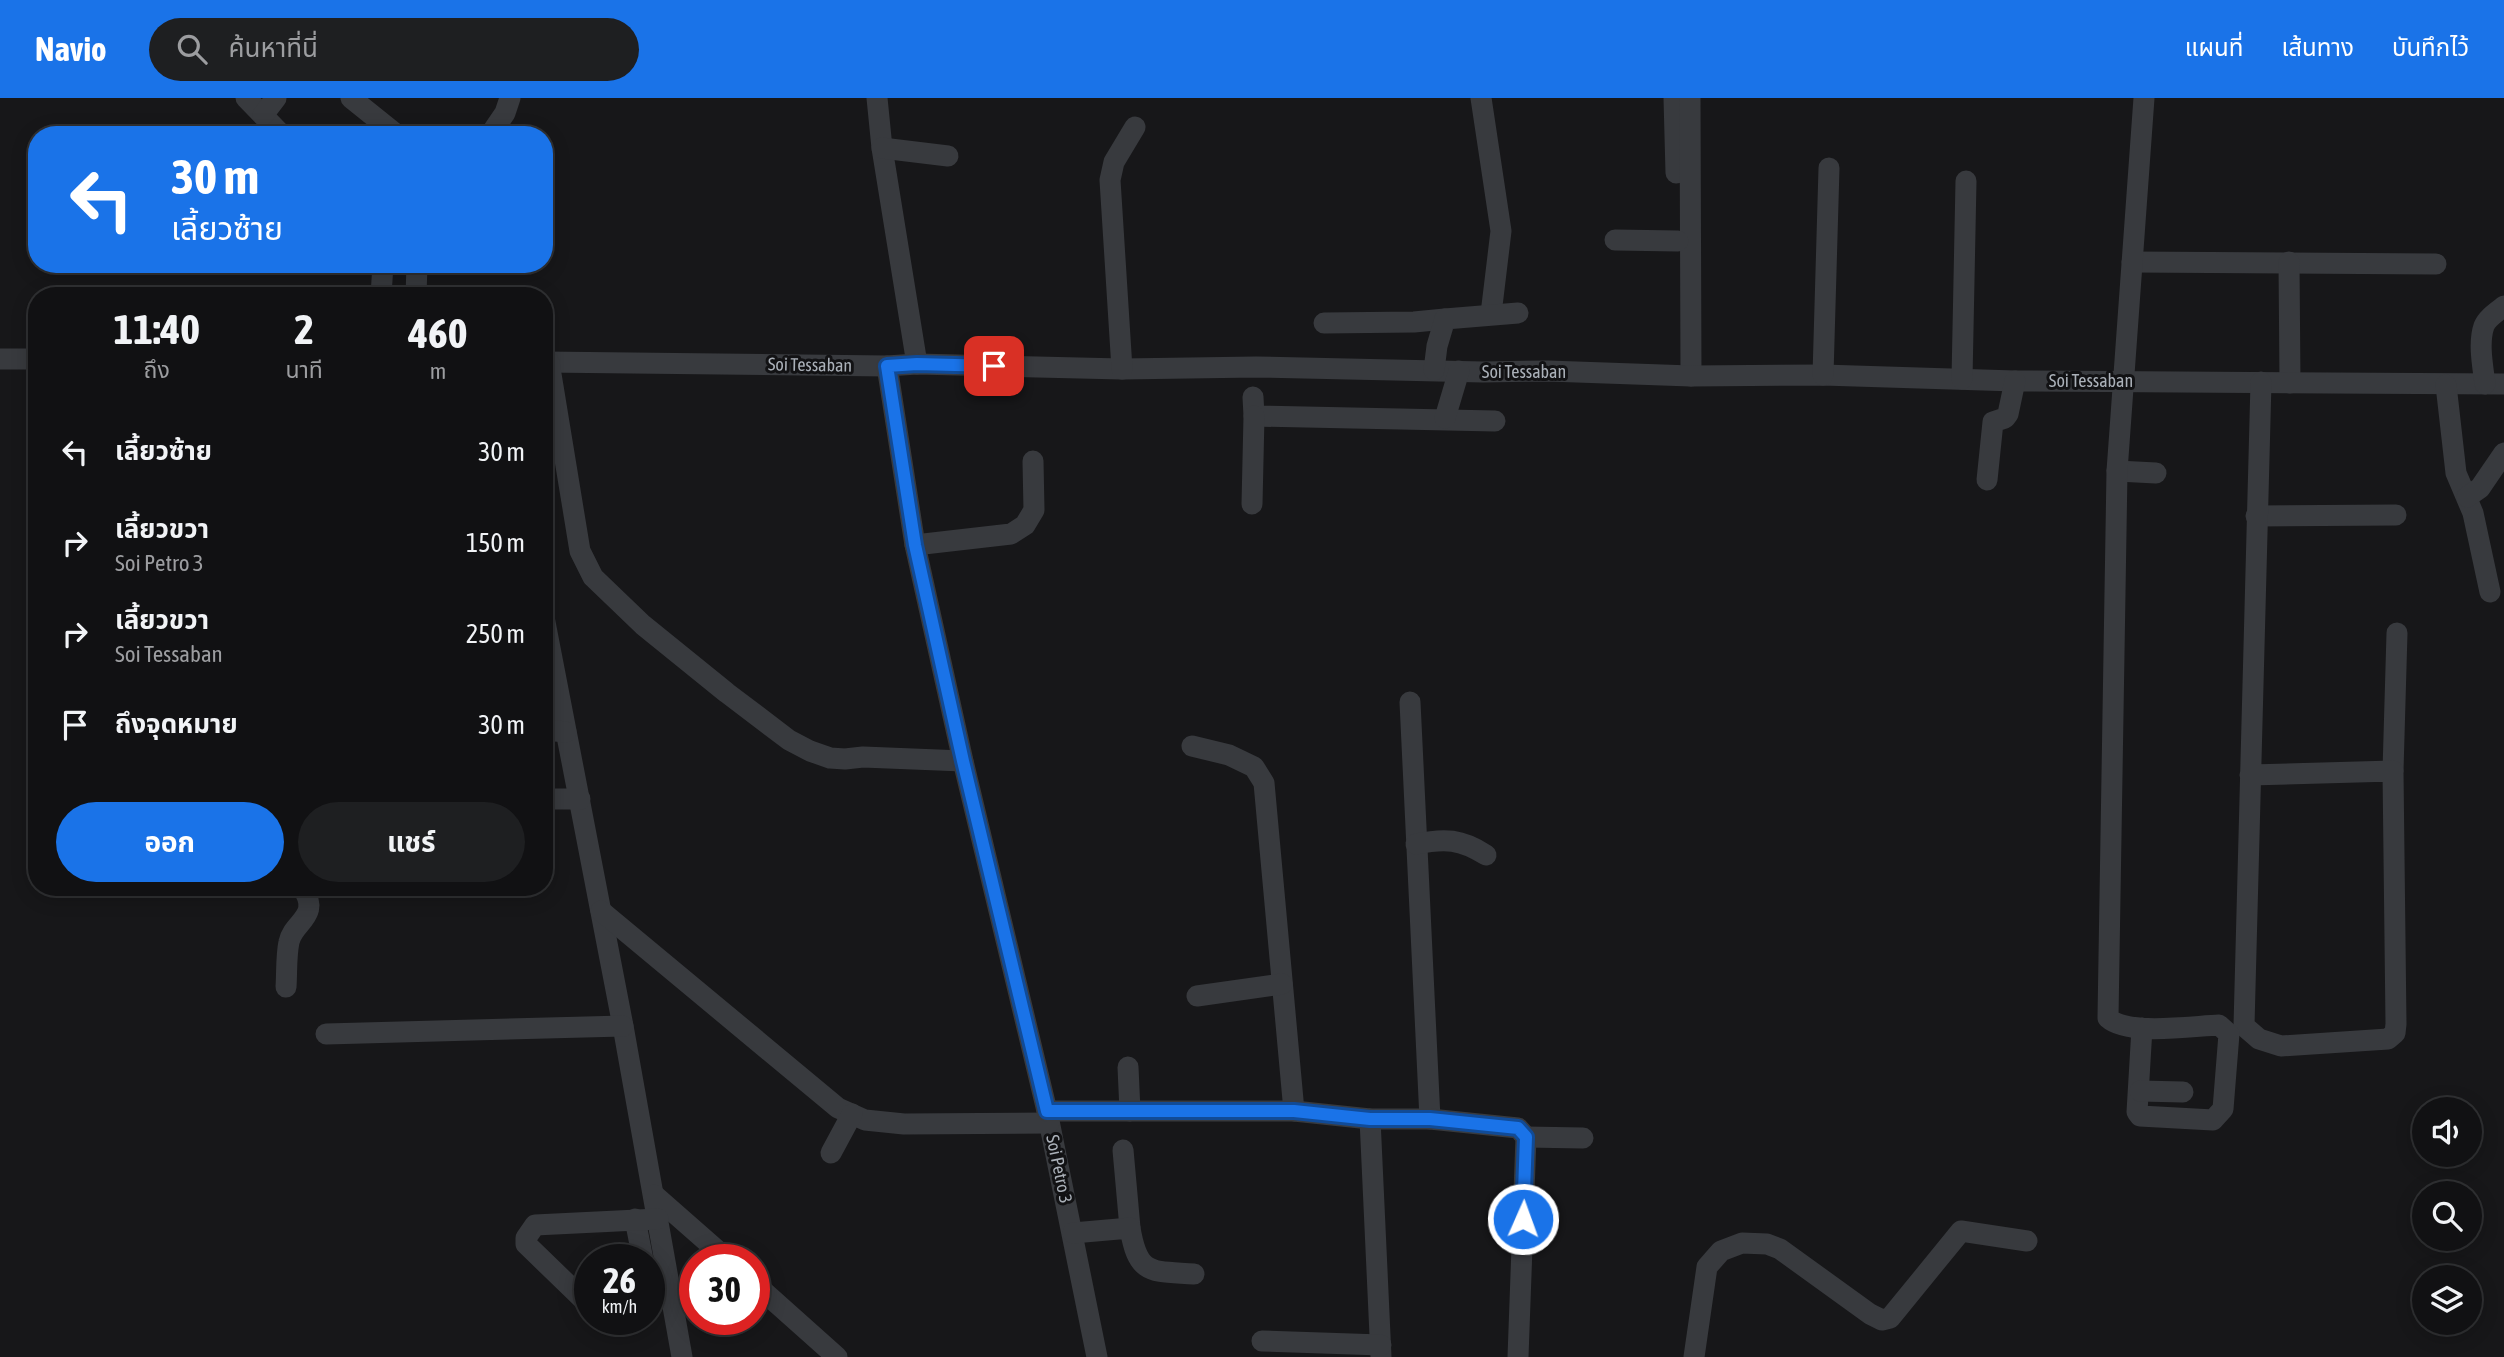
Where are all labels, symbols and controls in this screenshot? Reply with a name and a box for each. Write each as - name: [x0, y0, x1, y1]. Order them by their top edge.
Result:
- search box: [149, 18, 639, 81]
- text: Navio: [35, 30, 107, 68]
- icon: search: [173, 30, 211, 68]
- text: ค้นหาที่นี่: [229, 33, 318, 63]
- text: แผนที่: [2185, 34, 2243, 61]
- text: เส้นทาง: [2281, 34, 2354, 61]
- text: บันทึกไว้: [2392, 34, 2469, 61]
- text: 30 m: [171, 148, 259, 204]
- icon: left: [56, 154, 147, 245]
- text: เลี้ยวซ้าย: [171, 210, 283, 247]
- text: 11:40: [113, 305, 200, 353]
- text: 2: [294, 305, 314, 353]
- text: 460: [408, 309, 468, 357]
- pin: [964, 336, 1024, 396]
- icon: arrive: [975, 347, 1013, 385]
- street label: Soi Tessaban: [768, 353, 852, 376]
- text: ถึง: [144, 357, 170, 383]
- text: นาที: [285, 357, 323, 383]
- text: m: [430, 358, 446, 384]
- street label: Soi Tessaban: [1482, 361, 1566, 382]
- street label: Soi Tessaban: [2049, 370, 2133, 391]
- icon: left: [56, 433, 94, 471]
- text: เลี้ยวซ้าย: [115, 436, 212, 466]
- text: 30 m: [478, 437, 525, 467]
- text: เลี้ยวขวา: [115, 514, 209, 544]
- icon: right: [56, 524, 94, 562]
- text: 150 m: [466, 528, 525, 558]
- text: Soi Petro 3: [115, 550, 204, 576]
- text: เลี้ยวขวา: [115, 605, 209, 635]
- icon: right: [56, 615, 94, 653]
- text: 250 m: [466, 619, 525, 649]
- text: Soi Tessaban: [115, 641, 223, 667]
- icon: arrive: [56, 706, 94, 744]
- text: ถึงจุดหมาย: [115, 709, 238, 739]
- text: 30 m: [478, 710, 525, 740]
- button: ออก: [56, 802, 284, 882]
- button: แชร์: [298, 802, 525, 882]
- map controls: [2412, 1097, 2482, 1335]
- button: sound: [2412, 1097, 2482, 1167]
- street label: Soi Petro 3: [1042, 1133, 1077, 1205]
- button: search: [2412, 1181, 2482, 1251]
- position arrow: [1486, 1182, 1560, 1256]
- speed limit sign: 30: [679, 1244, 770, 1335]
- text: 26: [603, 1260, 636, 1300]
- button: layers: [2412, 1265, 2482, 1335]
- text: km/h: [602, 1296, 637, 1317]

